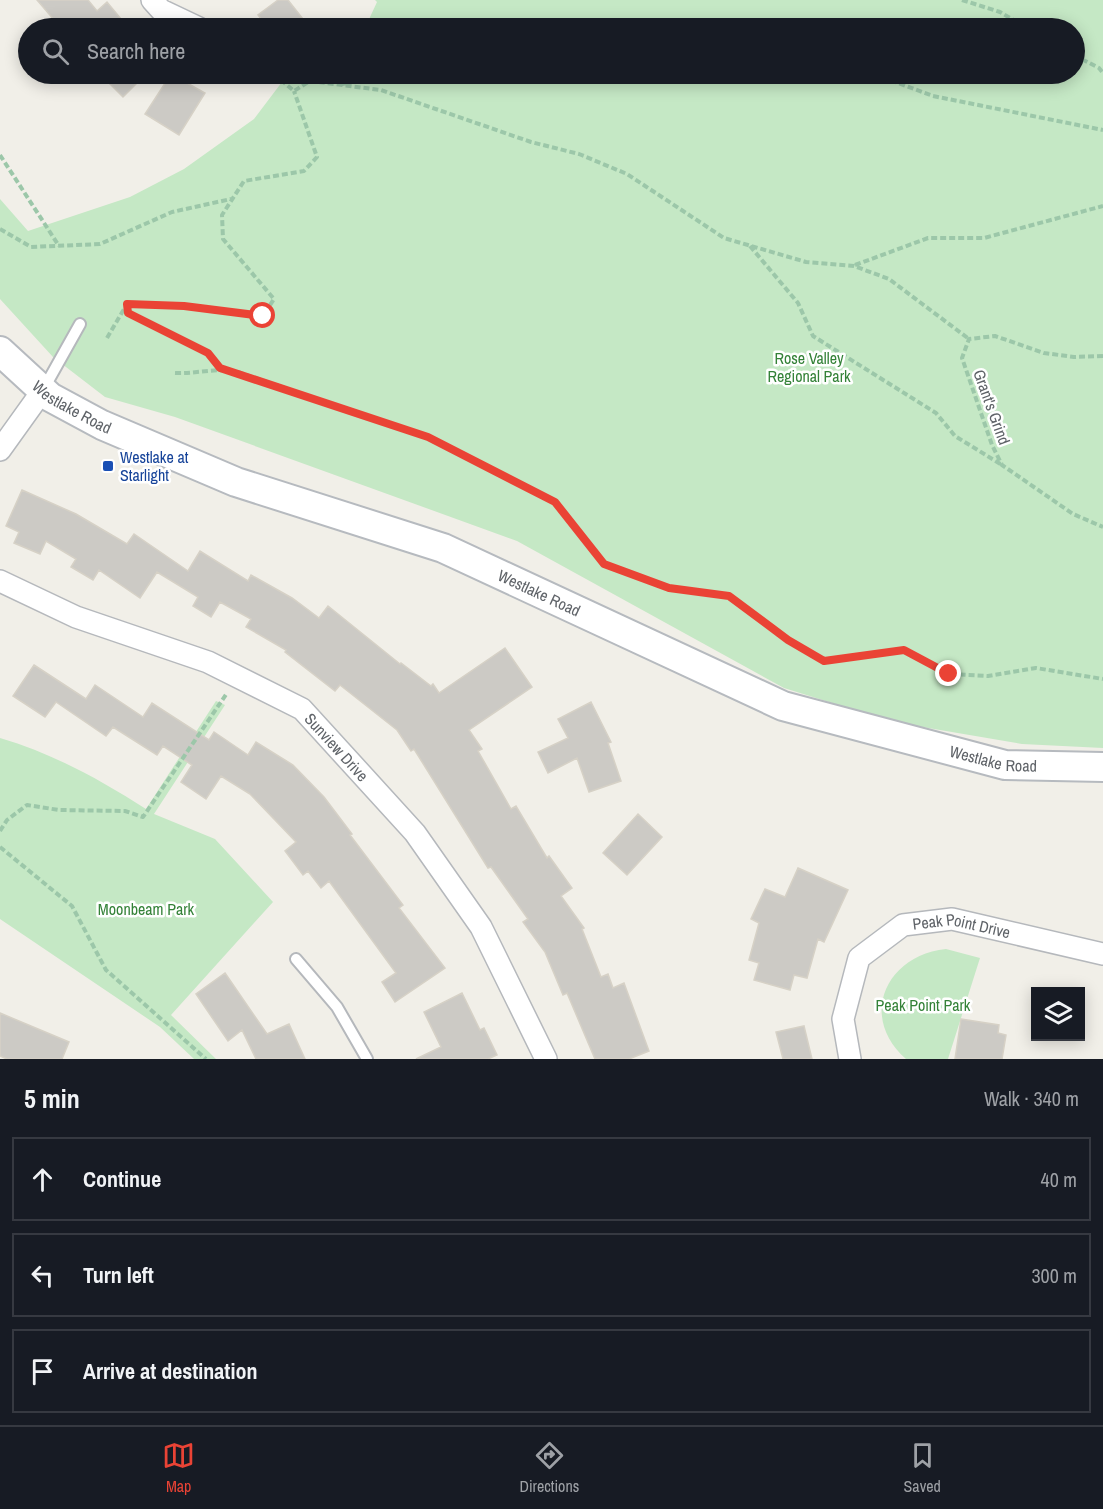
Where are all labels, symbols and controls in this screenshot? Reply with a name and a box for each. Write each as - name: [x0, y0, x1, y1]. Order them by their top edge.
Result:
- search box: [18, 18, 1085, 84]
- icon: search: [39, 35, 72, 68]
- text: Search here: [87, 36, 185, 66]
- route start: [249, 302, 275, 328]
- park label: Rose Valley Regional Park: [767, 347, 851, 387]
- street label: Grant's Grind: [968, 366, 1016, 448]
- street label: Westlake Road: [28, 375, 115, 439]
- place label: Westlake at Starlight: [120, 446, 189, 486]
- marker: Westlake at Starlight: [101, 459, 115, 473]
- street label: Westlake Road: [494, 564, 584, 621]
- route end: [935, 660, 961, 686]
- street label: Sunview Drive: [300, 708, 373, 786]
- street label: Westlake Road: [947, 740, 1037, 777]
- park label: Moonbeam Park: [98, 898, 195, 920]
- street label: Peak Point Drive: [911, 908, 1013, 943]
- map controls: [1031, 987, 1085, 1041]
- button: layers: [1031, 987, 1085, 1041]
- park label: Peak Point Park: [876, 994, 971, 1016]
- text: 5 min: [24, 1081, 80, 1116]
- text: Walk · 340 m: [984, 1085, 1079, 1112]
- icon: ahead: [26, 1163, 59, 1196]
- text: Continue: [83, 1164, 161, 1194]
- text: 40 m: [1041, 1166, 1077, 1193]
- icon: left: [26, 1259, 59, 1292]
- text: Turn left: [83, 1260, 154, 1290]
- text: 300 m: [1031, 1262, 1077, 1289]
- icon: arrive: [26, 1355, 59, 1388]
- text: Arrive at destination: [83, 1356, 257, 1386]
- tab: Map: [162, 1439, 195, 1497]
- tab: Directions: [519, 1439, 579, 1497]
- tab: Saved: [904, 1439, 941, 1497]

